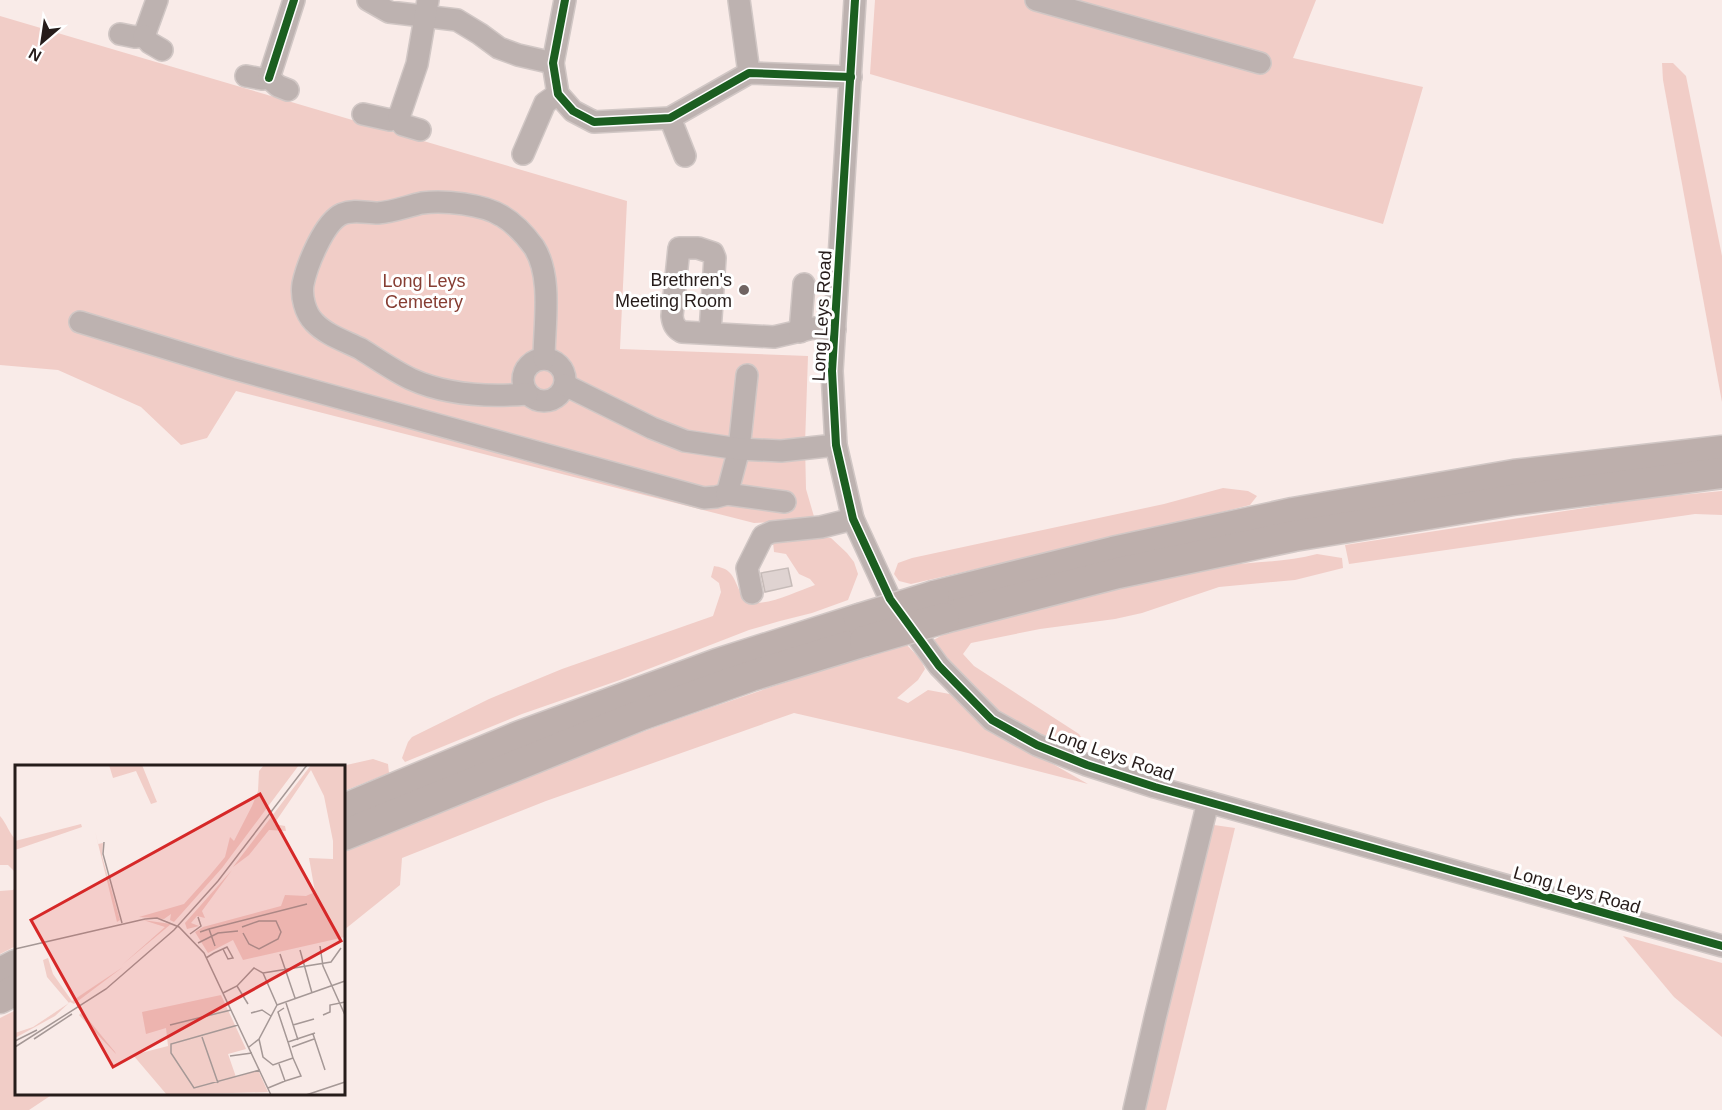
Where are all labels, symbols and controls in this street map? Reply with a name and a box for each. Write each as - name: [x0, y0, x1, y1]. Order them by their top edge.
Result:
- north arrow: [12, 12, 72, 72]
- text: N: [26, 44, 44, 65]
- street label: Long Leys Road: [809, 250, 835, 382]
- place label: Brethren's Meeting Room: [615, 270, 732, 311]
- park label: Long Leys Cemetery: [382, 271, 466, 312]
- marker: Brethren's Meeting Room: [737, 283, 751, 297]
- street label: Long Leys Road: [1046, 723, 1176, 785]
- inset map: [15, 765, 345, 1095]
- street label: Long Leys Road: [1511, 862, 1643, 918]

